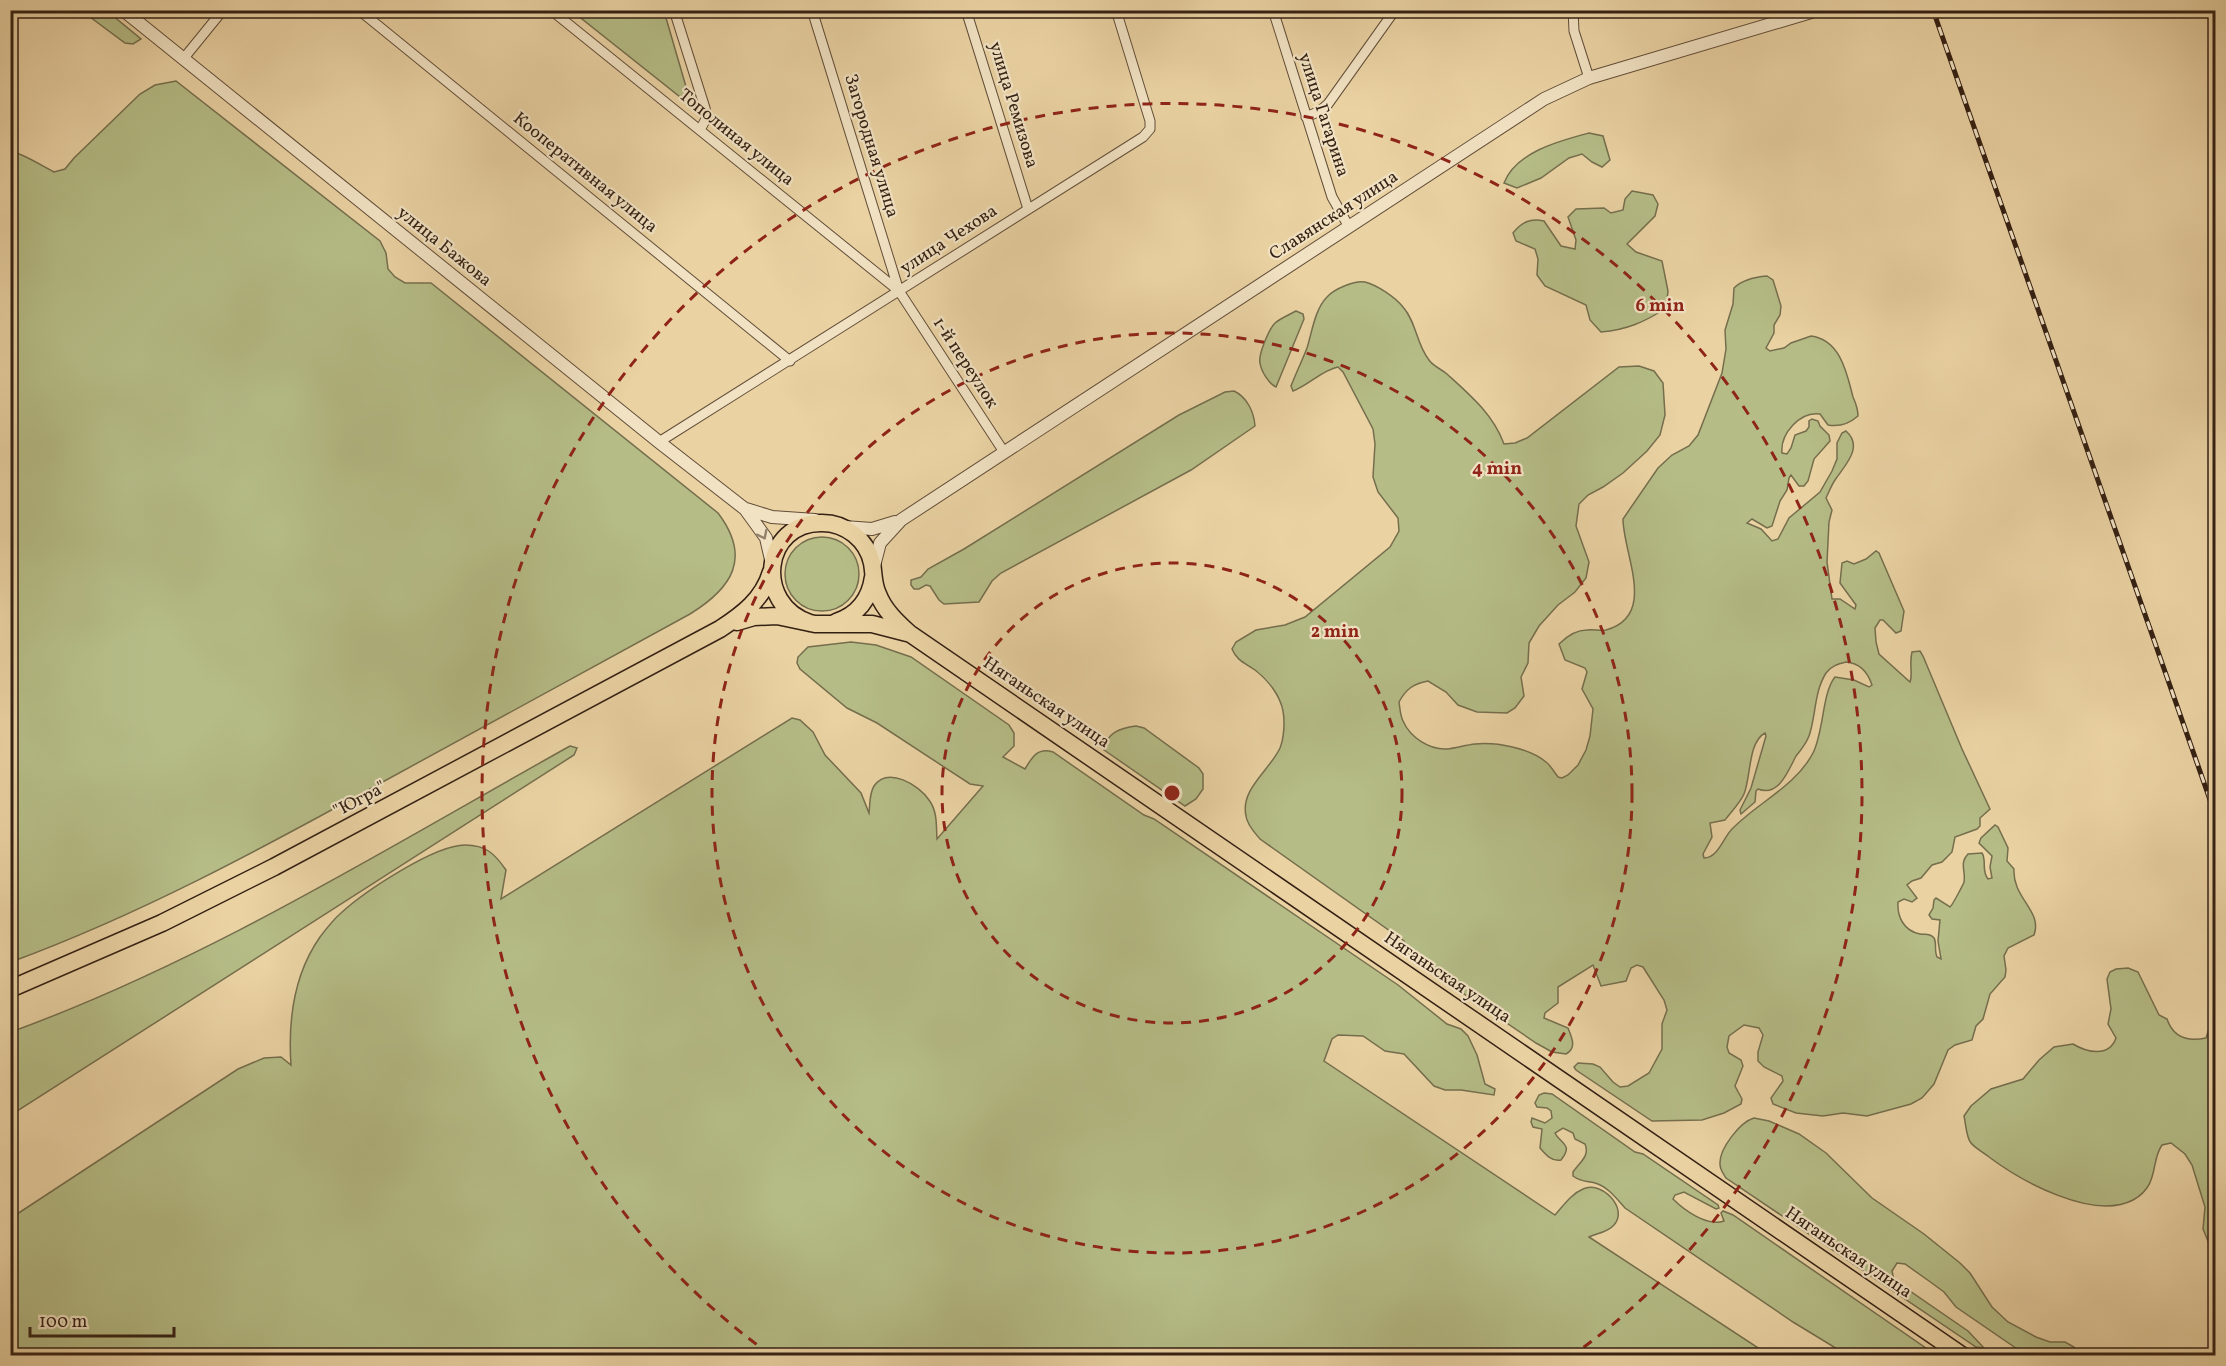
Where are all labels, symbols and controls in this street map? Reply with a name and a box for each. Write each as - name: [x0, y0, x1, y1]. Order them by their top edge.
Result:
- street label: улица Ремизова: [982, 39, 1044, 171]
- street label: улица Гагарина: [1291, 50, 1355, 180]
- street label: Загородная улица: [837, 71, 905, 221]
- street label: Тополиная улица: [673, 84, 799, 192]
- street label: Кооперативная улица: [507, 107, 663, 239]
- street label: Славянская улица: [1265, 165, 1403, 267]
- street label: улица Чехова: [895, 199, 1003, 281]
- street label: улица Бажова: [391, 201, 497, 293]
- text: 6 min: [1635, 294, 1685, 319]
- street label: 1-й переулок: [926, 312, 1004, 414]
- text: 4 min: [1472, 457, 1522, 482]
- one-way arrow: [756, 528, 768, 539]
- text: 2 min: [1311, 620, 1359, 645]
- street label: Няганьская улица: [977, 651, 1115, 755]
- street label: "Югра": [329, 776, 391, 824]
- centre of rings: [1162, 783, 1182, 803]
- street label: Няганьская улица: [1378, 926, 1516, 1030]
- street label: Няганьская улица: [1779, 1201, 1917, 1305]
- scale bar: [30, 1300, 174, 1338]
- text: 100 m: [39, 1310, 88, 1335]

